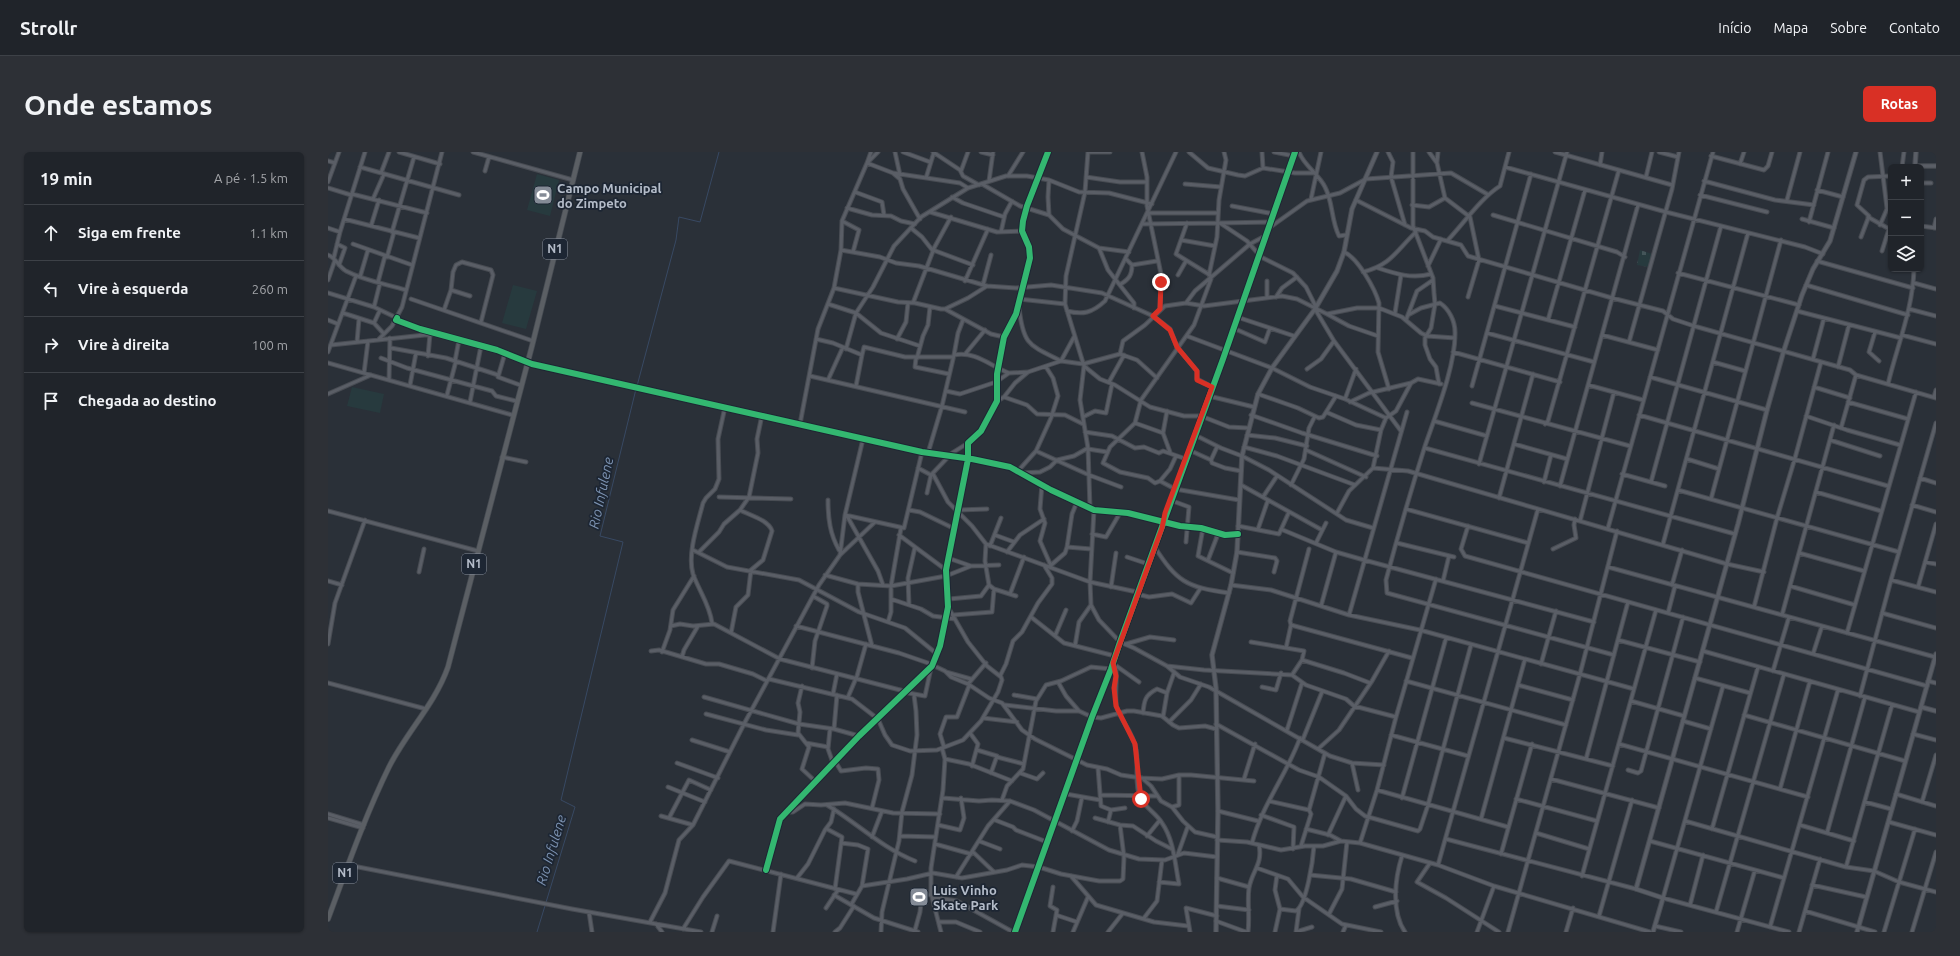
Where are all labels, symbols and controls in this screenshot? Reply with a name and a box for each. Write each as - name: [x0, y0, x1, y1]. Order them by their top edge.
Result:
- text: Strollr: [20, 17, 77, 39]
- text: Início: [1718, 20, 1751, 36]
- text: Mapa: [1773, 20, 1808, 36]
- text: Sobre: [1830, 20, 1867, 36]
- text: Contato: [1889, 20, 1940, 36]
- button: Rotas: [1863, 86, 1936, 122]
- text: Onde estamos: [24, 89, 212, 120]
- map controls: [1888, 164, 1924, 272]
- button: +: [1888, 164, 1924, 200]
- text: 19 min: [40, 169, 93, 188]
- text: A pé · 1.5 km: [214, 171, 288, 185]
- place label: Campo Municipal do Zimpeto: [557, 181, 662, 210]
- sports icon: Campo Municipal do Zimpeto: [532, 184, 554, 206]
- button: −: [1888, 200, 1924, 236]
- icon: ahead: [40, 222, 62, 244]
- text: Siga em frente: [78, 224, 181, 241]
- text: 1.1 km: [249, 226, 288, 240]
- button: layers: [1888, 236, 1924, 272]
- road number: N1: [543, 239, 567, 259]
- route end: [1152, 273, 1170, 291]
- icon: left: [40, 278, 62, 300]
- text: Vire à esquerda: [78, 280, 188, 297]
- text: 260 m: [252, 282, 288, 296]
- icon: right: [40, 334, 62, 356]
- text: Vire à direita: [78, 336, 170, 353]
- text: 100 m: [252, 338, 288, 352]
- icon: arrive: [40, 390, 62, 412]
- text: Chegada ao destino: [78, 392, 217, 409]
- water label: Rio Infulene: [586, 456, 616, 530]
- road number: N1: [462, 554, 486, 574]
- route start: [1132, 790, 1150, 808]
- water label: Rio Infulene: [533, 813, 569, 887]
- road number: N1: [333, 863, 357, 883]
- place label: Luis Vinho Skate Park: [933, 883, 999, 912]
- sports icon: Luis Vinho Skate Park: [908, 886, 930, 908]

